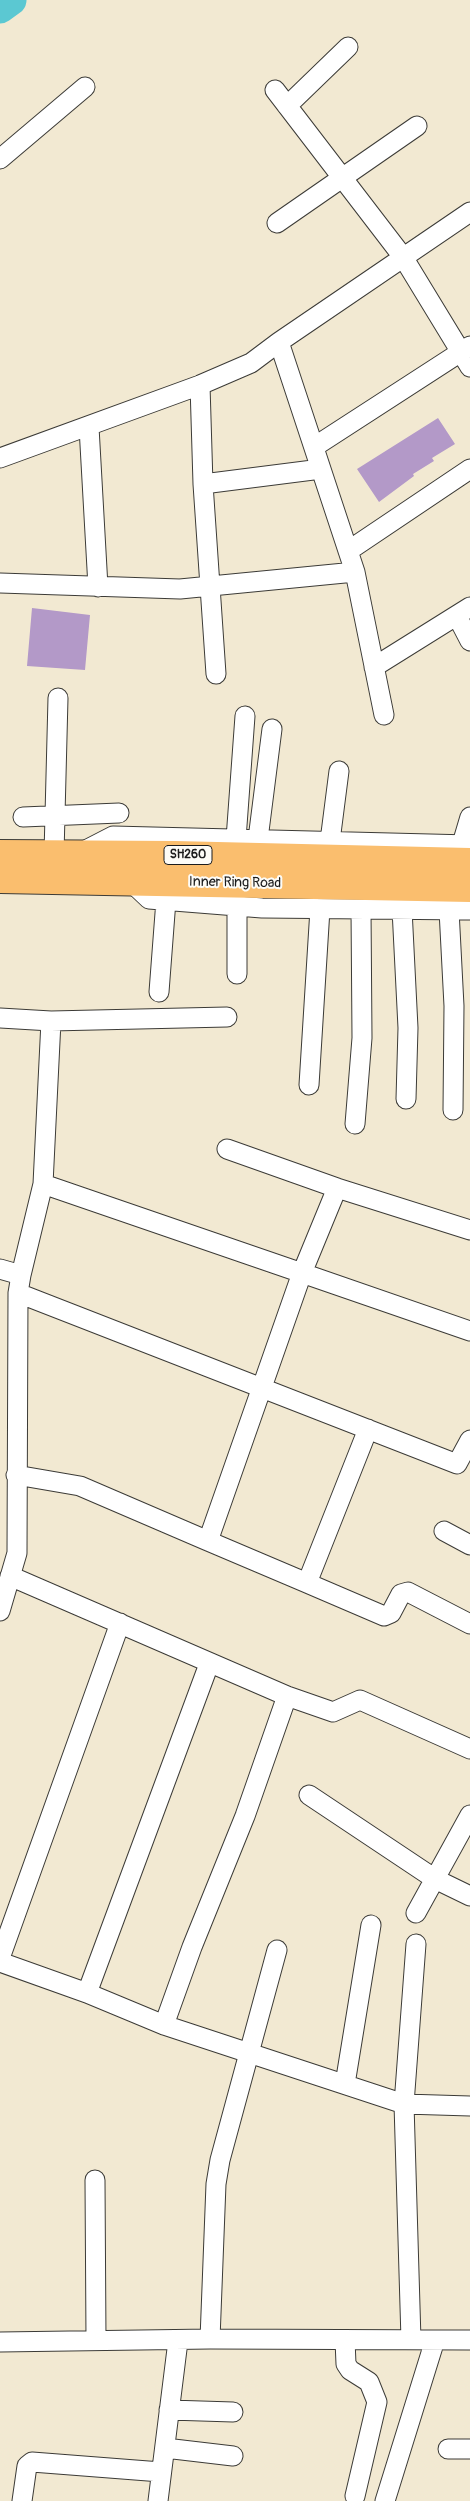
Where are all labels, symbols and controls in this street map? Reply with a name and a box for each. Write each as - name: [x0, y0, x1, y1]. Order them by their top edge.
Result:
- road number: SH260: [164, 846, 212, 864]
- street label: Inner Ring Road: [189, 874, 281, 892]

